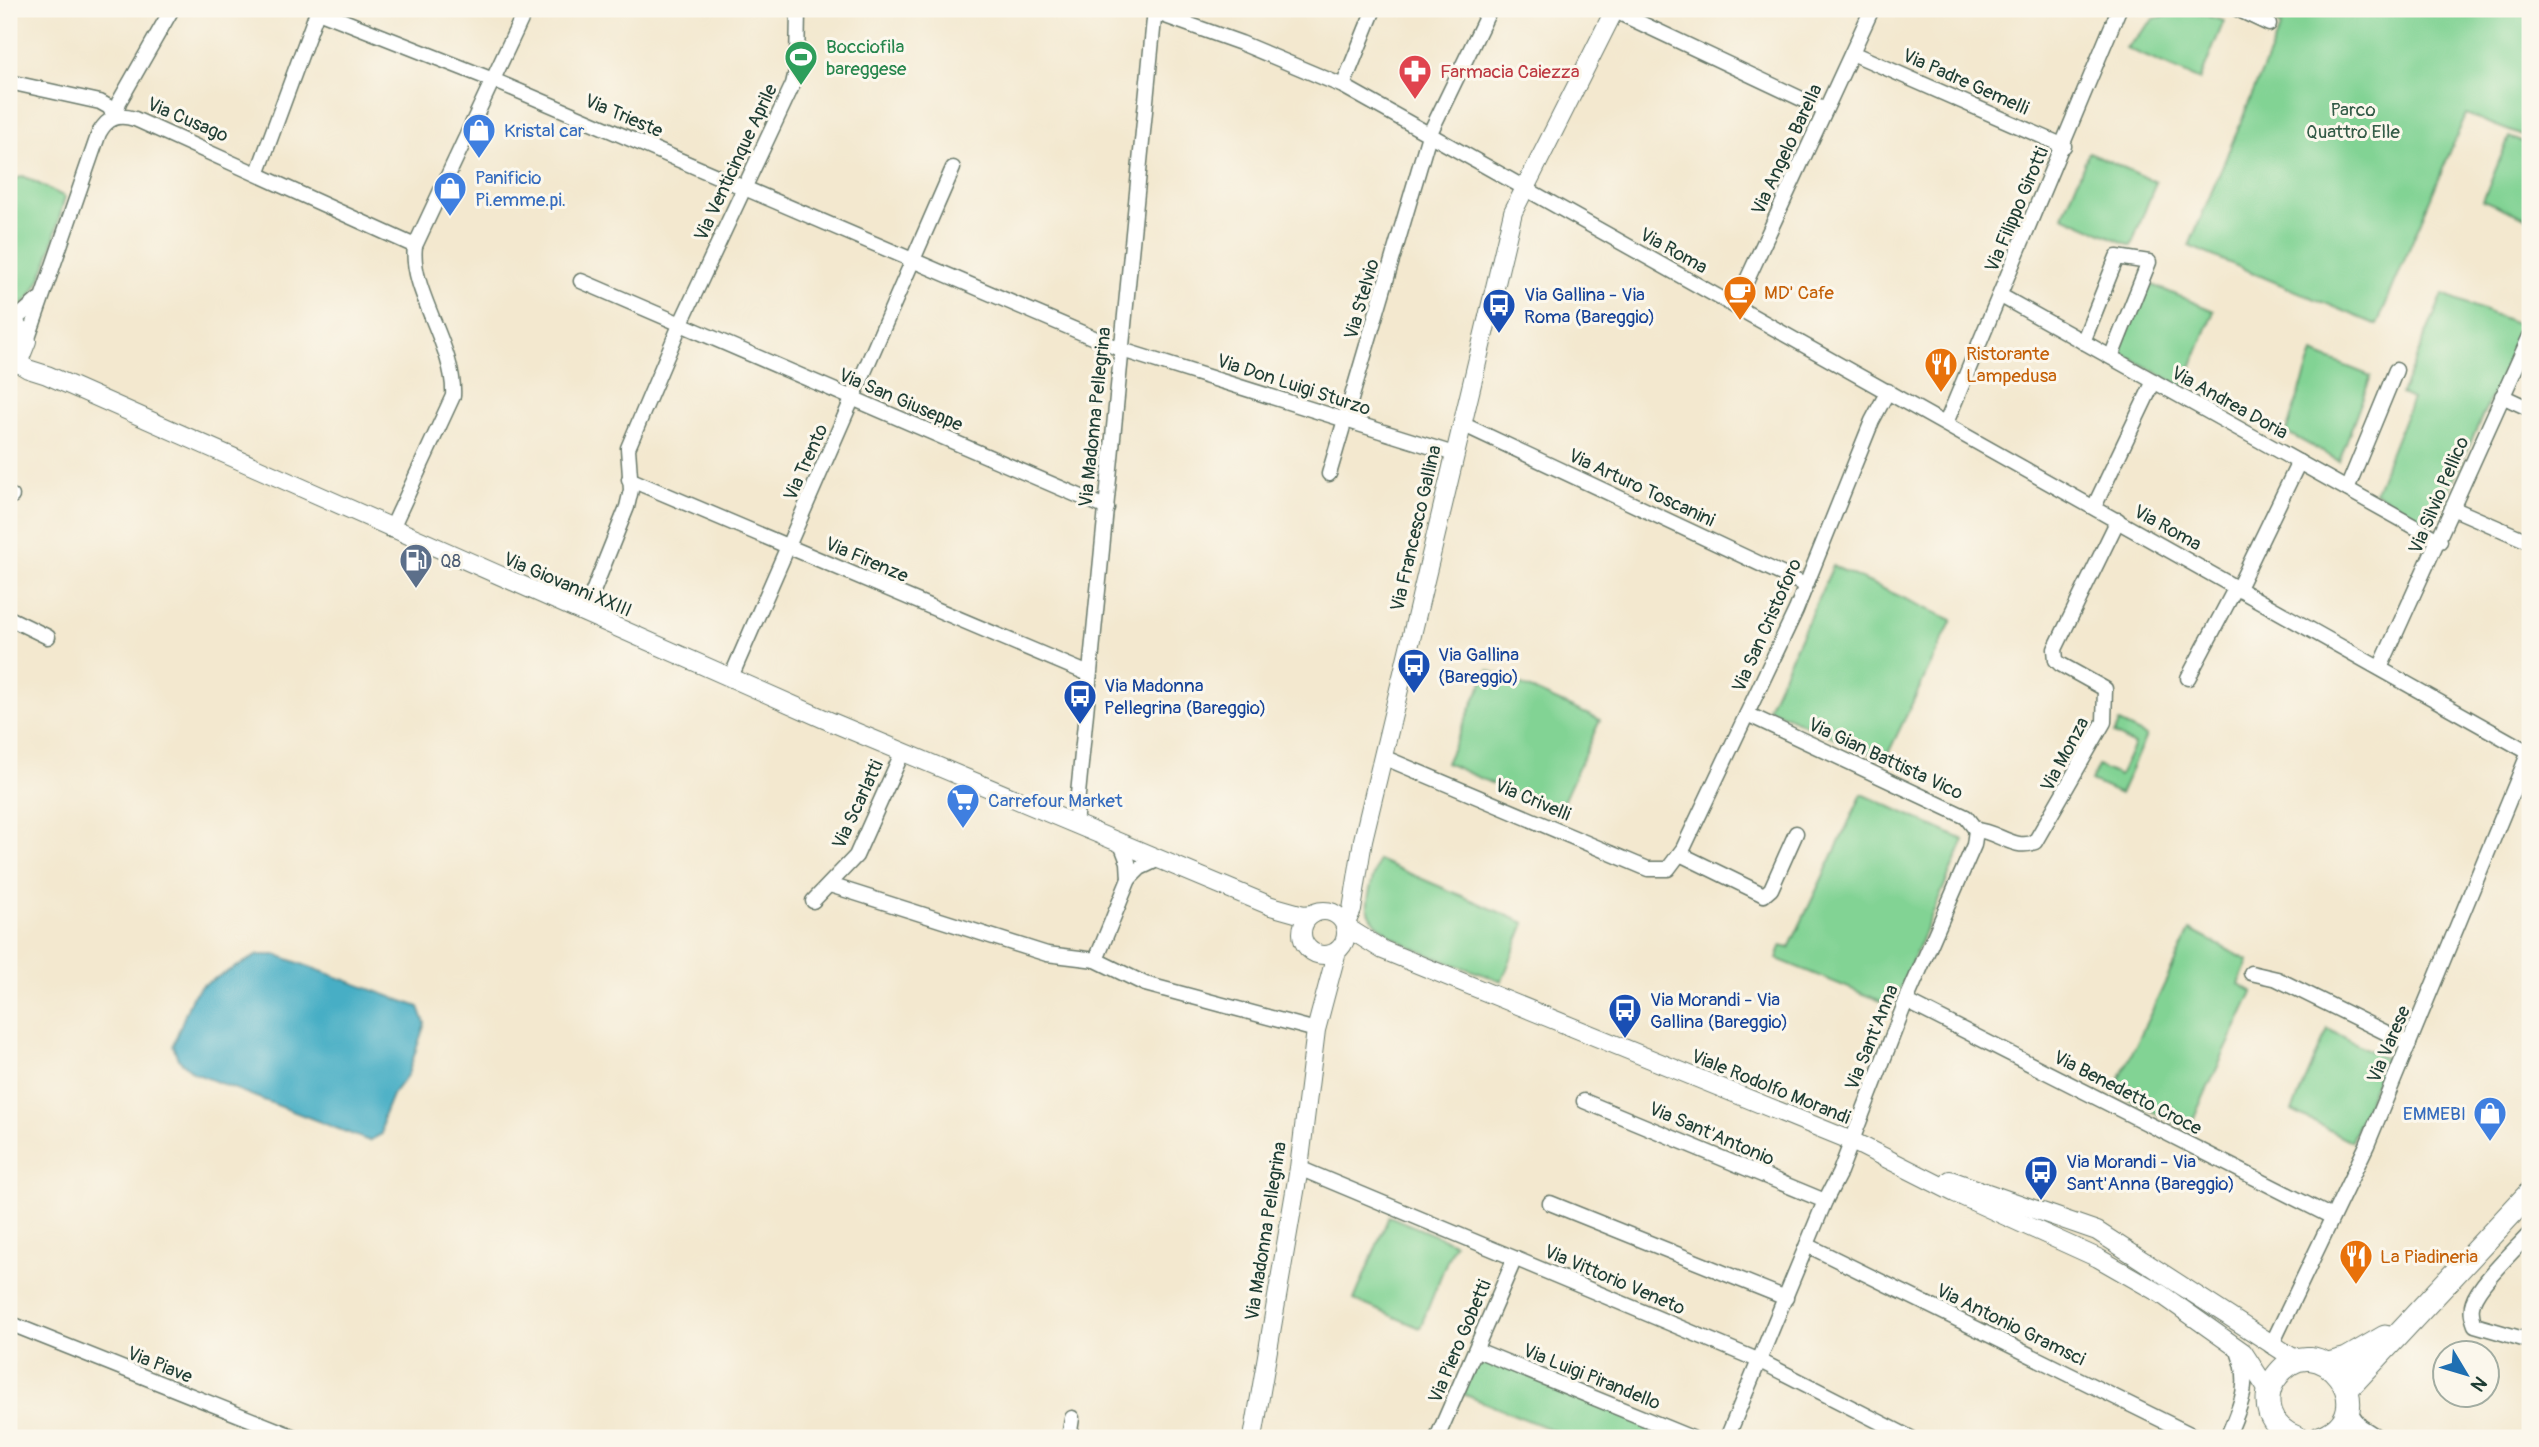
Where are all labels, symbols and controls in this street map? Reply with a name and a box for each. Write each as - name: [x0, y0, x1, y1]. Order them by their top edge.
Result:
- place label: Bocciofila bareggese: [826, 35, 907, 81]
- sports icon: Bocciofila bareggese: [782, 38, 820, 87]
- street label: Via Padre Gemelli: [1899, 43, 2033, 121]
- pharmacy icon: Farmacia Caiezza: [1396, 52, 1434, 101]
- place label: Farmacia Caiezza: [1440, 60, 1580, 84]
- street label: Via Venticinque Aprile: [689, 79, 783, 245]
- street label: Via Angelo Barella: [1746, 80, 1828, 219]
- street label: Via Trieste: [581, 89, 667, 143]
- street label: Via Cusago: [143, 92, 232, 148]
- park label: Parco Quattro Elle: [2306, 98, 2401, 144]
- shop icon: Kristal car: [460, 111, 498, 160]
- place label: Kristal car: [504, 119, 585, 143]
- street label: Via Filippo Girotti: [1980, 143, 2054, 276]
- place label: Panificio Pi.emme.pi.: [475, 166, 566, 212]
- shop icon: Panificio Pi.emme.pi.: [431, 169, 469, 218]
- street label: Via Roma: [1635, 222, 1712, 279]
- street label: Via Stelvio: [1339, 256, 1385, 342]
- cafe icon: MD' Cafe: [1721, 273, 1759, 322]
- place label: MD' Cafe: [1764, 281, 1835, 305]
- place label: Via Gallina - Via Roma (Bareggio): [1524, 283, 1655, 329]
- bus stop icon: Via Gallina - Via Roma (Bareggio): [1480, 286, 1518, 335]
- street label: Via Madonna Pellegrina: [1074, 326, 1116, 508]
- place label: Ristorante Lampedusa: [1966, 342, 2057, 388]
- restaurant icon: Ristorante Lampedusa: [1922, 345, 1960, 394]
- street label: Via Don Luigi Sturzo: [1214, 349, 1374, 421]
- street label: Via Andrea Doria: [2167, 361, 2292, 445]
- street label: Via San Giuseppe: [835, 363, 967, 437]
- street label: Via Trento: [778, 420, 833, 505]
- street label: Via Silvio Pellico: [2403, 433, 2474, 558]
- street label: Via Francesco Gallina: [1385, 443, 1447, 614]
- street label: Via Arturo Toscanini: [1564, 443, 1719, 532]
- street label: Via Roma: [2129, 499, 2206, 556]
- street label: Via Firenze: [821, 532, 912, 588]
- fuel station icon: Q8: [397, 541, 435, 590]
- street label: Via Giovanni XXIII: [500, 547, 636, 623]
- place label: Q8: [440, 549, 461, 573]
- street label: Via San Cristoforo: [1727, 555, 1807, 696]
- place label: Via Gallina (Bareggio): [1438, 643, 1519, 689]
- bus stop icon: Via Gallina (Bareggio): [1395, 646, 1433, 695]
- place label: Via Madonna Pellegrina (Bareggio): [1104, 674, 1266, 720]
- bus stop icon: Via Madonna Pellegrina (Bareggio): [1061, 677, 1099, 726]
- street label: Via Gian Battista Vico: [1804, 712, 1967, 805]
- street label: Via Monza: [2035, 713, 2095, 796]
- street label: Via Scarlatti: [827, 756, 889, 853]
- street label: Via Crivelli: [1491, 773, 1574, 827]
- supermarket icon: Carrefour Market: [944, 781, 982, 830]
- place label: Carrefour Market: [988, 789, 1123, 813]
- street label: Via Sant'Anna: [1840, 981, 1904, 1094]
- place label: Via Morandi - Via Gallina (Bareggio): [1650, 988, 1788, 1034]
- bus stop icon: Via Morandi - Via Gallina (Bareggio): [1606, 991, 1644, 1040]
- street label: Via Varese: [2362, 1002, 2416, 1087]
- street label: Viale Rodolfo Morandi: [1687, 1044, 1854, 1130]
- street label: Via Benedetto Croce: [2049, 1045, 2206, 1141]
- shop icon: EMMEBI: [2471, 1094, 2509, 1143]
- street label: Via Sant'Antonio: [1645, 1097, 1778, 1171]
- place label: EMMEBI: [2403, 1102, 2466, 1126]
- street label: Via Madonna Pellegrina: [1240, 1140, 1292, 1322]
- place label: Via Morandi - Via Sant'Anna (Bareggio): [2066, 1150, 2235, 1196]
- bus stop icon: Via Morandi - Via Sant'Anna (Bareggio): [2022, 1153, 2060, 1202]
- restaurant icon: La Piadineria: [2337, 1237, 2375, 1286]
- street label: Via Vittorio Veneto: [1540, 1239, 1689, 1320]
- place label: La Piadineria: [2380, 1245, 2478, 1269]
- street label: Via Piero Gobetti: [1423, 1276, 1497, 1407]
- street label: Via Antonio Gramsci: [1932, 1278, 2089, 1371]
- street label: Via Luigi Pirandello: [1519, 1338, 1664, 1415]
- north arrow: [2430, 1338, 2500, 1408]
- street label: Via Piave: [123, 1341, 196, 1389]
- text: N: [2465, 1371, 2492, 1396]

